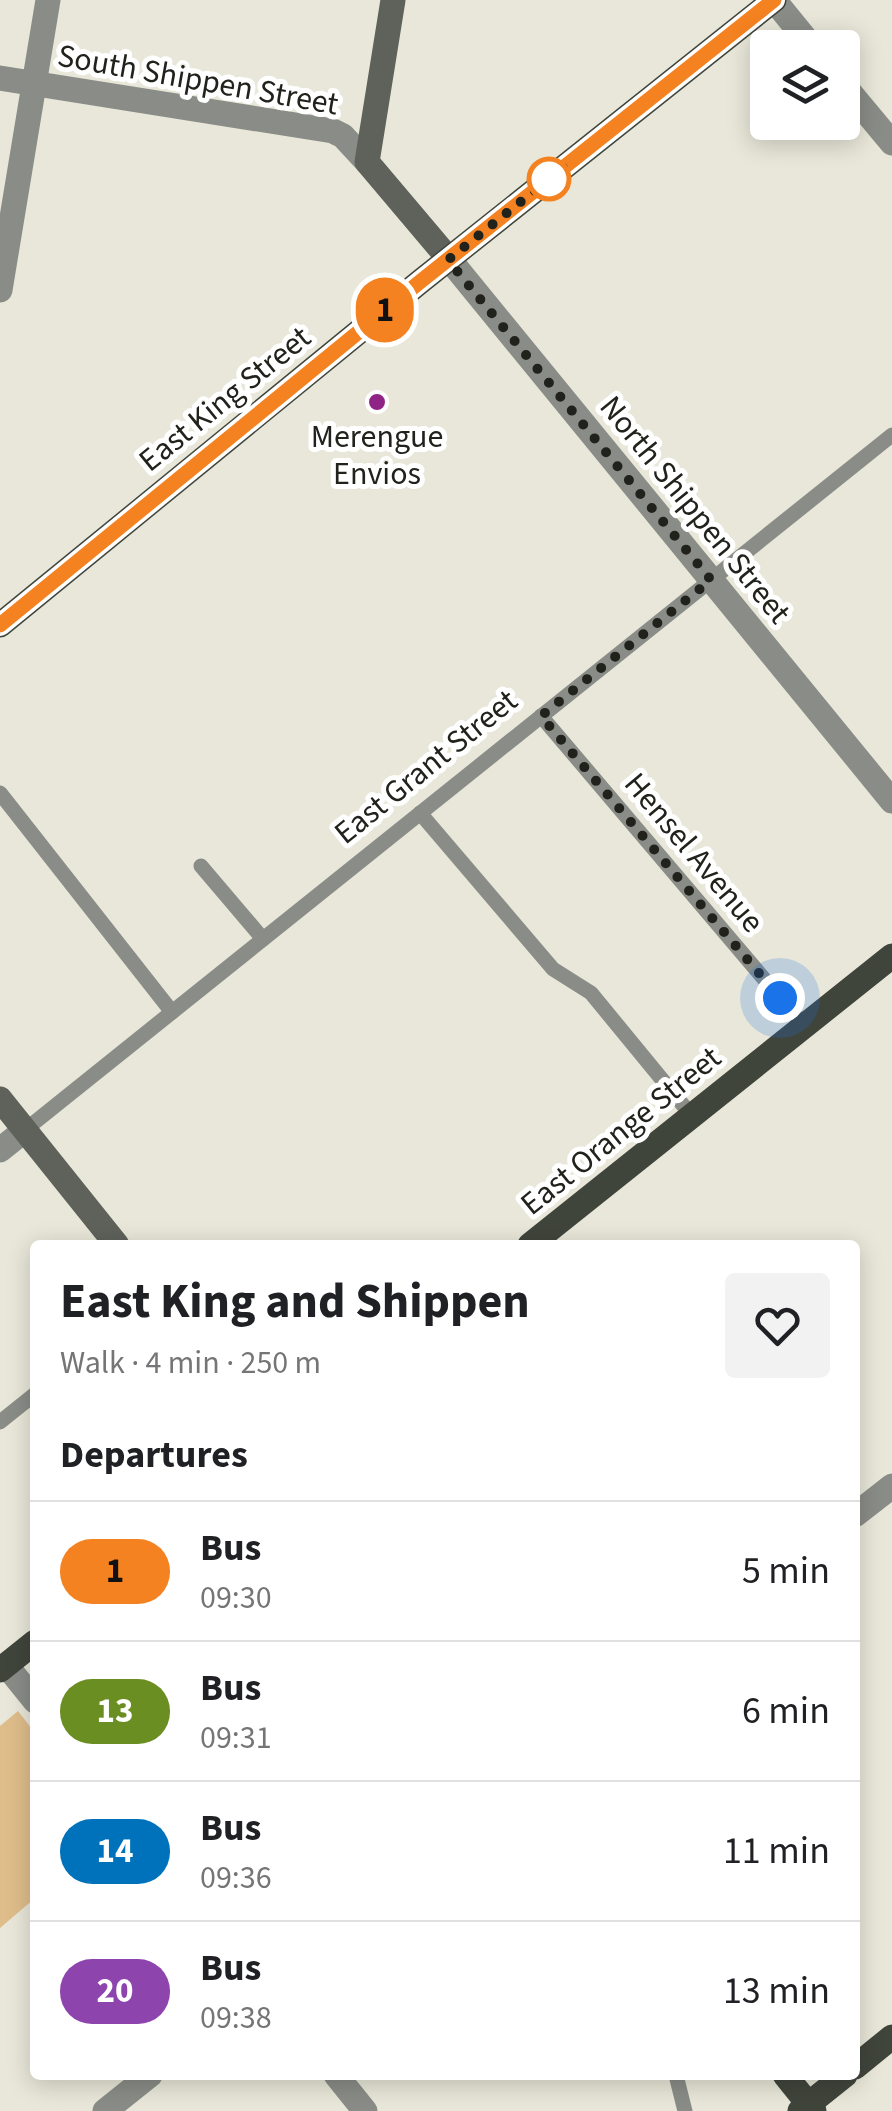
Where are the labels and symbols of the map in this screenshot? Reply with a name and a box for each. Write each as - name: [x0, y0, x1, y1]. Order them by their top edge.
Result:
- street label: South Shippen Street: [54, 33, 342, 127]
- unlabelled marker: [528, 158, 570, 200]
- line badge: 1: [352, 278, 418, 342]
- street label: East King Street: [129, 315, 321, 483]
- street label: North Shippen Street: [589, 386, 802, 634]
- marker: Merengue Envios: [366, 391, 388, 413]
- place label: Merengue Envios: [311, 414, 443, 497]
- street label: East Grant Street: [324, 679, 528, 855]
- street label: Hensel Avenue: [613, 763, 775, 943]
- your location: [755, 973, 805, 1023]
- street label: East Orange Street: [511, 1036, 731, 1226]

